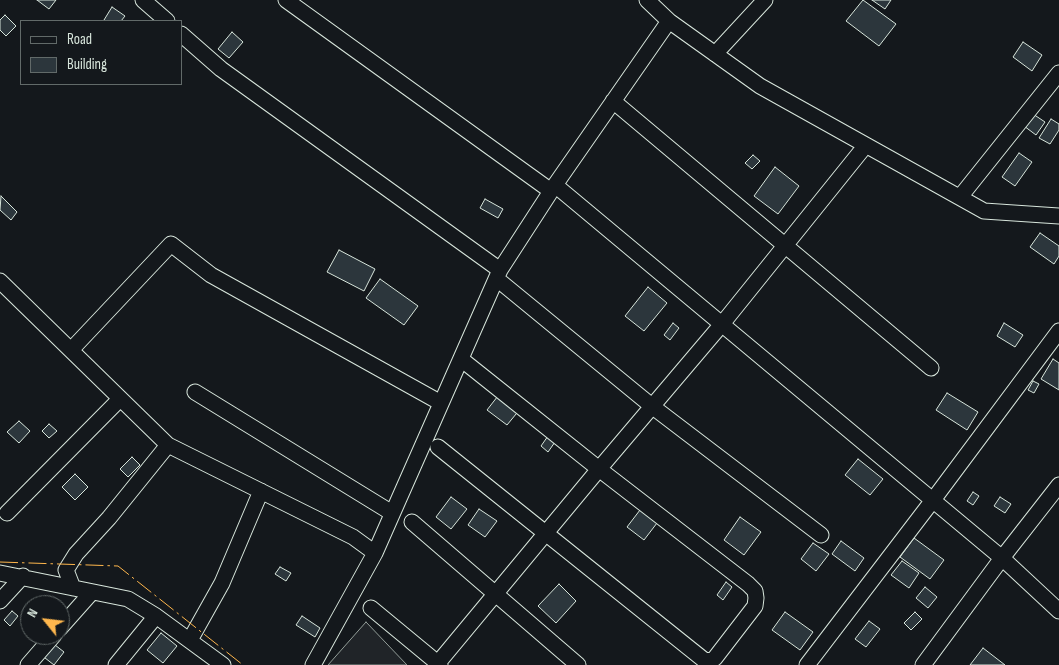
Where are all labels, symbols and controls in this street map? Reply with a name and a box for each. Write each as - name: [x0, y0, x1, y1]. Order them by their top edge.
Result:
- legend: [20, 20, 182, 85]
- text: Road: [67, 30, 92, 49]
- text: Building: [67, 55, 107, 74]
- north arrow: [20, 595, 70, 645]
- text: N: [23, 606, 42, 620]

